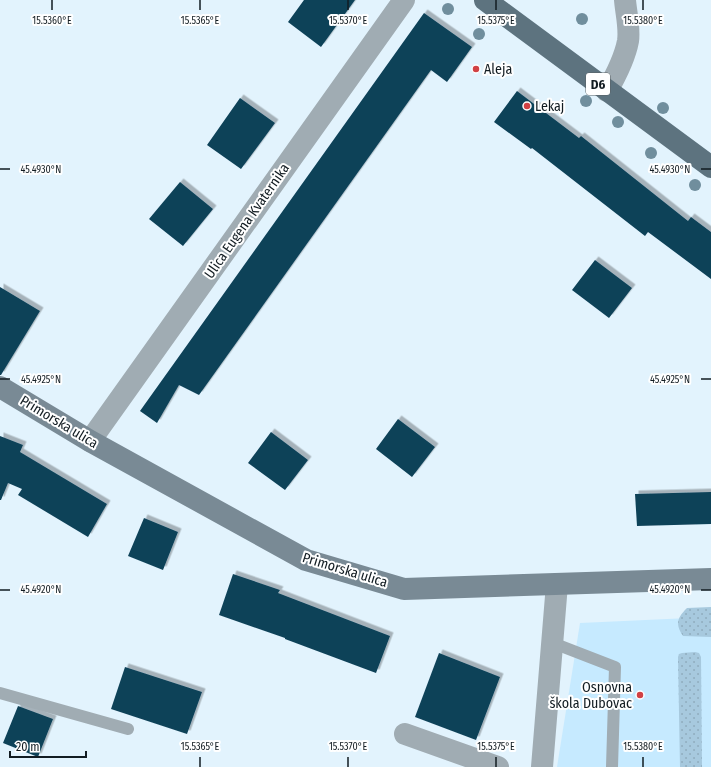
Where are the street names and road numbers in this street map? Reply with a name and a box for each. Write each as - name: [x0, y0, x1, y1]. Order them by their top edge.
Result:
- road number: D6: [586, 73, 610, 95]
- street label: Ulica Eugena Kvaternika: [201, 160, 293, 282]
- street label: Primorska ulica: [17, 392, 101, 452]
- street label: Primorska ulica: [300, 549, 390, 591]

